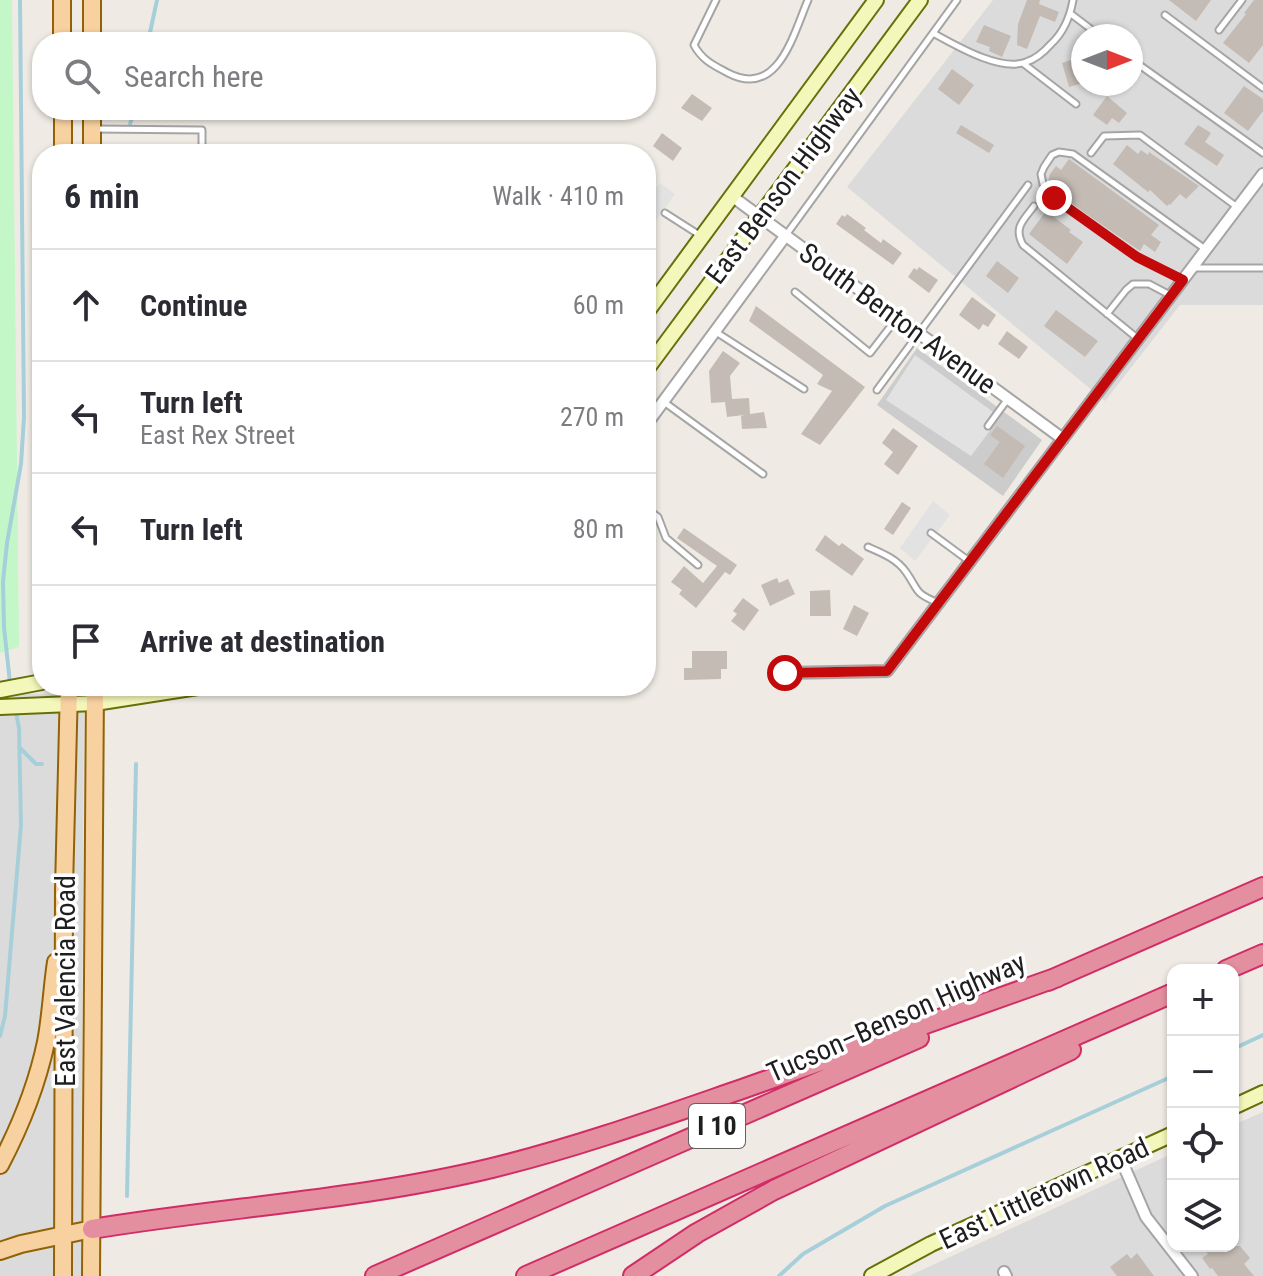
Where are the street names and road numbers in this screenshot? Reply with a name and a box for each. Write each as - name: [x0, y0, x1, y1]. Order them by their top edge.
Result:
- street label: East Benson Highway: [699, 80, 868, 290]
- street label: South Benton Avenue: [793, 236, 1002, 401]
- street label: East Valencia Road: [49, 875, 82, 1087]
- street label: Tucson–Benson Highway: [762, 945, 1031, 1089]
- road number: I 10: [689, 1104, 745, 1148]
- street label: East Littletown Road: [934, 1130, 1154, 1256]

